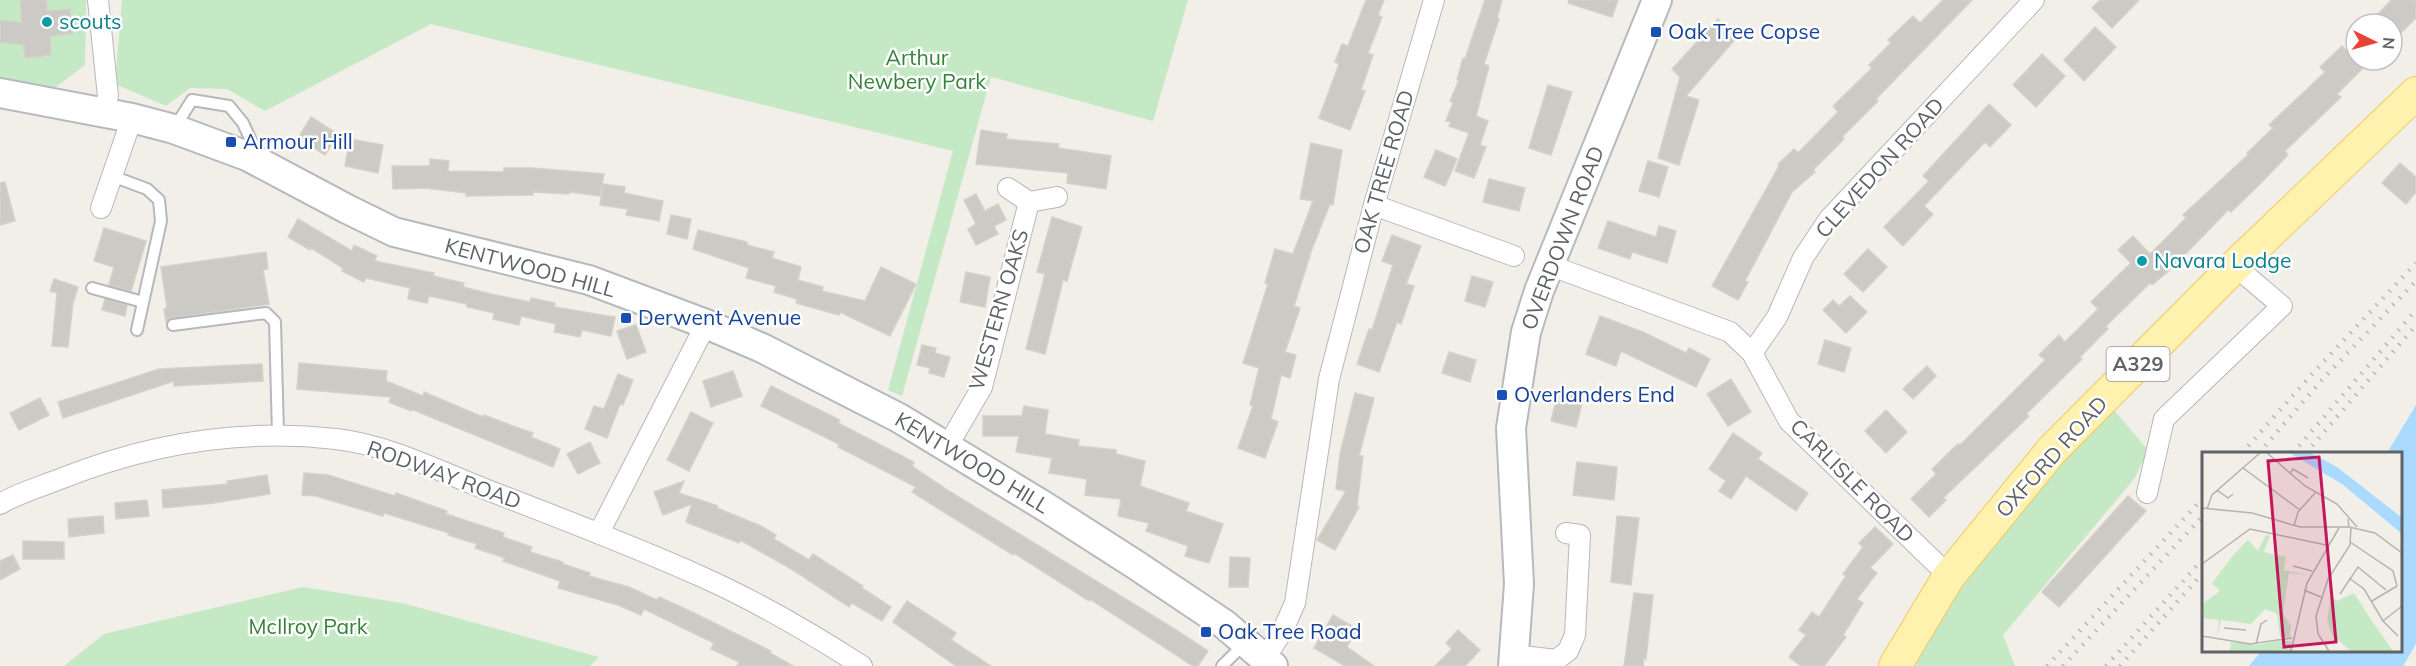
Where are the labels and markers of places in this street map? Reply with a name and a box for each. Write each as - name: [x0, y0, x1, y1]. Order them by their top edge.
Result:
- place label: scouts: [59, 8, 121, 34]
- marker: scouts: [40, 15, 54, 29]
- place label: Oak Tree Copse: [1668, 18, 1820, 44]
- marker: Oak Tree Copse: [1649, 25, 1663, 39]
- place label: Armour Hill: [243, 128, 353, 154]
- marker: Armour Hill: [224, 135, 238, 149]
- place label: Navara Lodge: [2154, 247, 2291, 273]
- marker: Navara Lodge: [2135, 254, 2149, 268]
- place label: Derwent Avenue: [638, 304, 801, 330]
- marker: Derwent Avenue: [619, 311, 633, 325]
- place label: Overlanders End: [1514, 381, 1675, 407]
- marker: Overlanders End: [1495, 388, 1509, 402]
- place label: Oak Tree Road: [1218, 618, 1362, 644]
- marker: Oak Tree Road: [1199, 625, 1213, 639]

